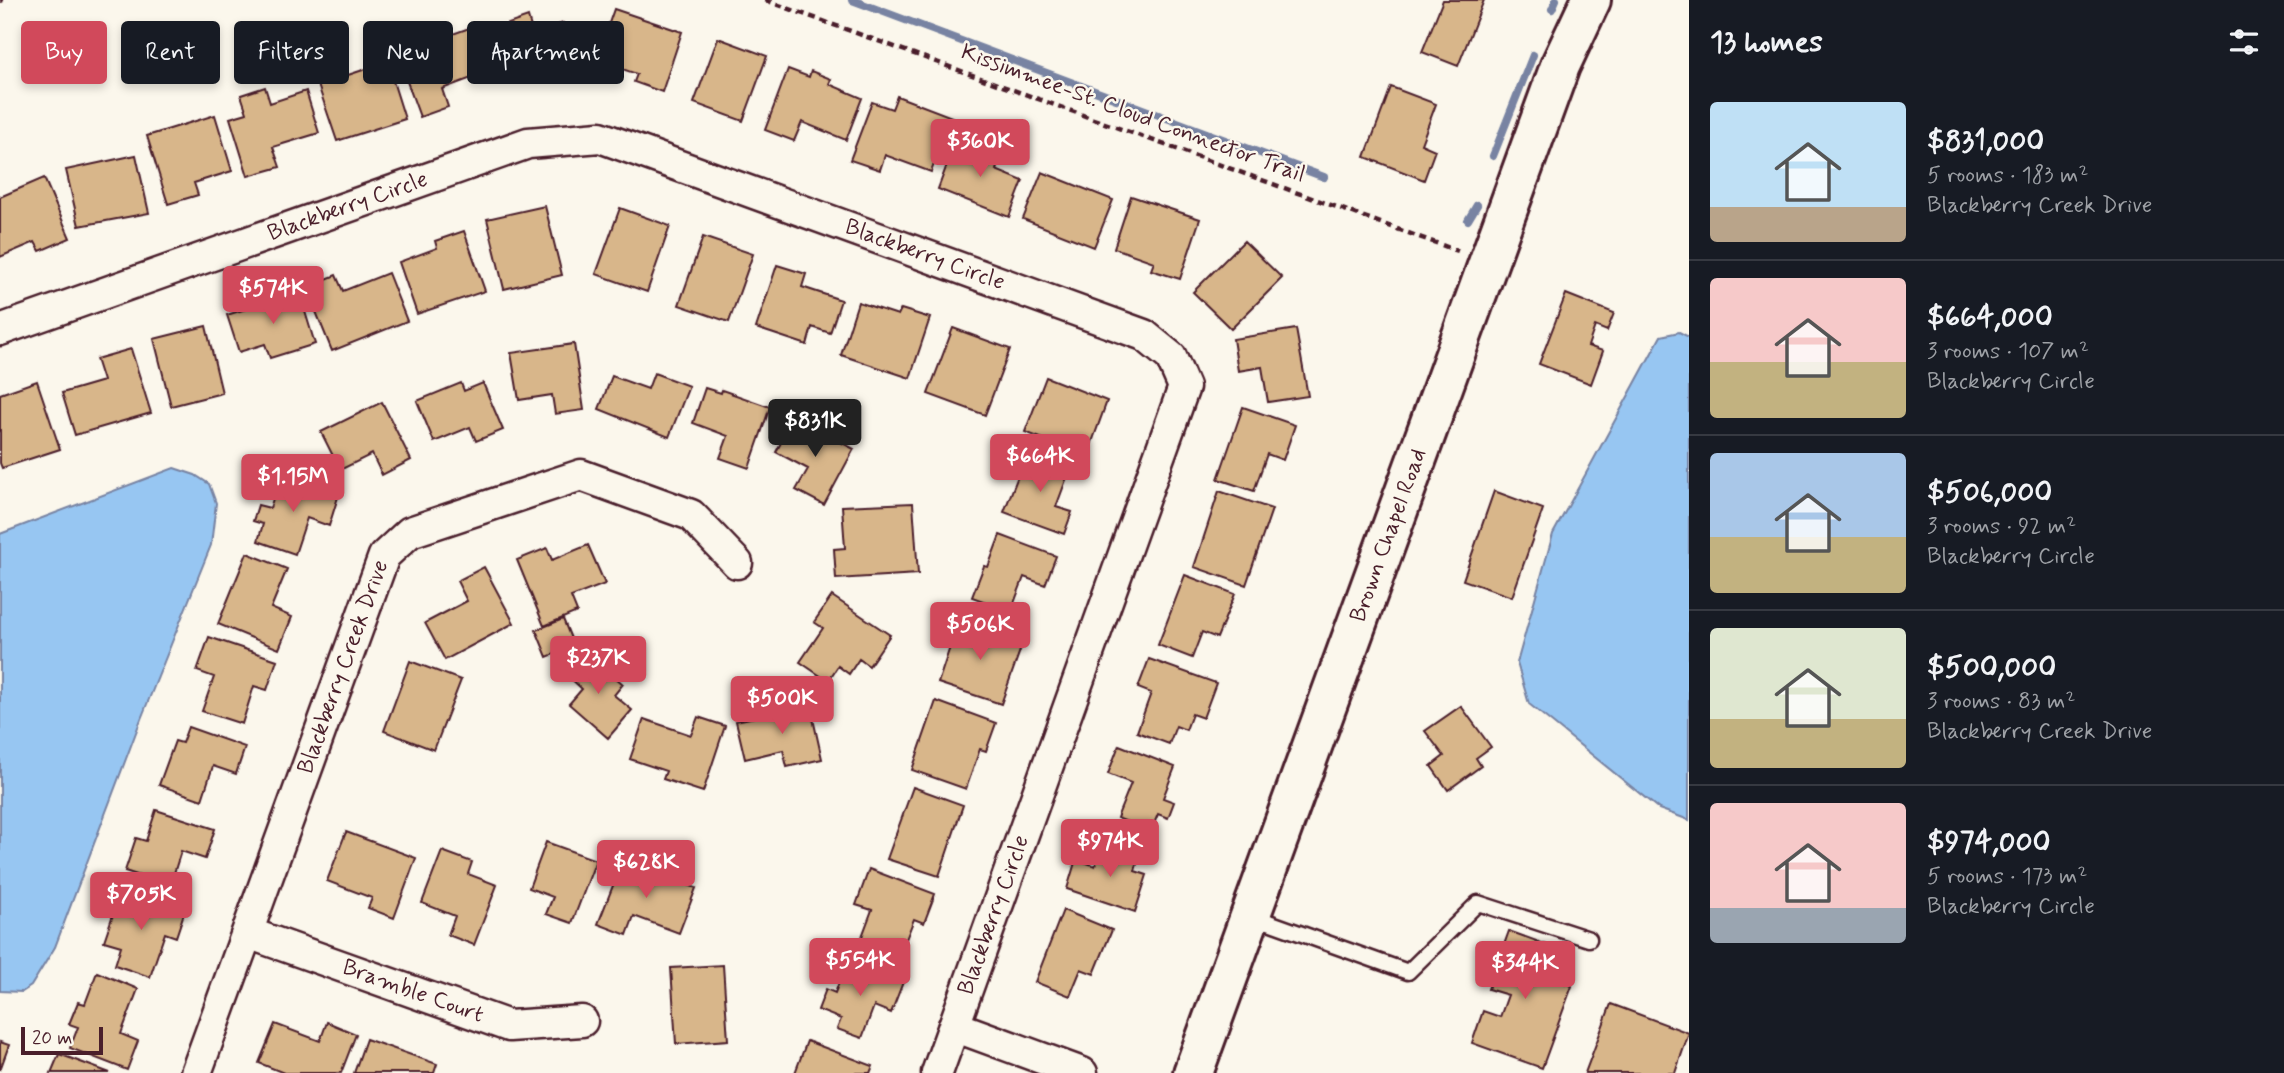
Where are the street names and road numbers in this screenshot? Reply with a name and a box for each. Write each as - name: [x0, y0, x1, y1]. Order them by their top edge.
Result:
- street label: Kissimmee-St. Cloud Connector Trail: [957, 38, 1309, 190]
- street label: Blackberry Circle: [264, 165, 432, 249]
- street label: Blackberry Circle: [841, 212, 1009, 298]
- street label: Brown Chapel Road: [1344, 445, 1434, 626]
- street label: Blackberry Creek Drive: [291, 556, 396, 778]
- street label: Blackberry Circle: [951, 831, 1037, 999]
- street label: Bramble Court: [338, 953, 488, 1031]

